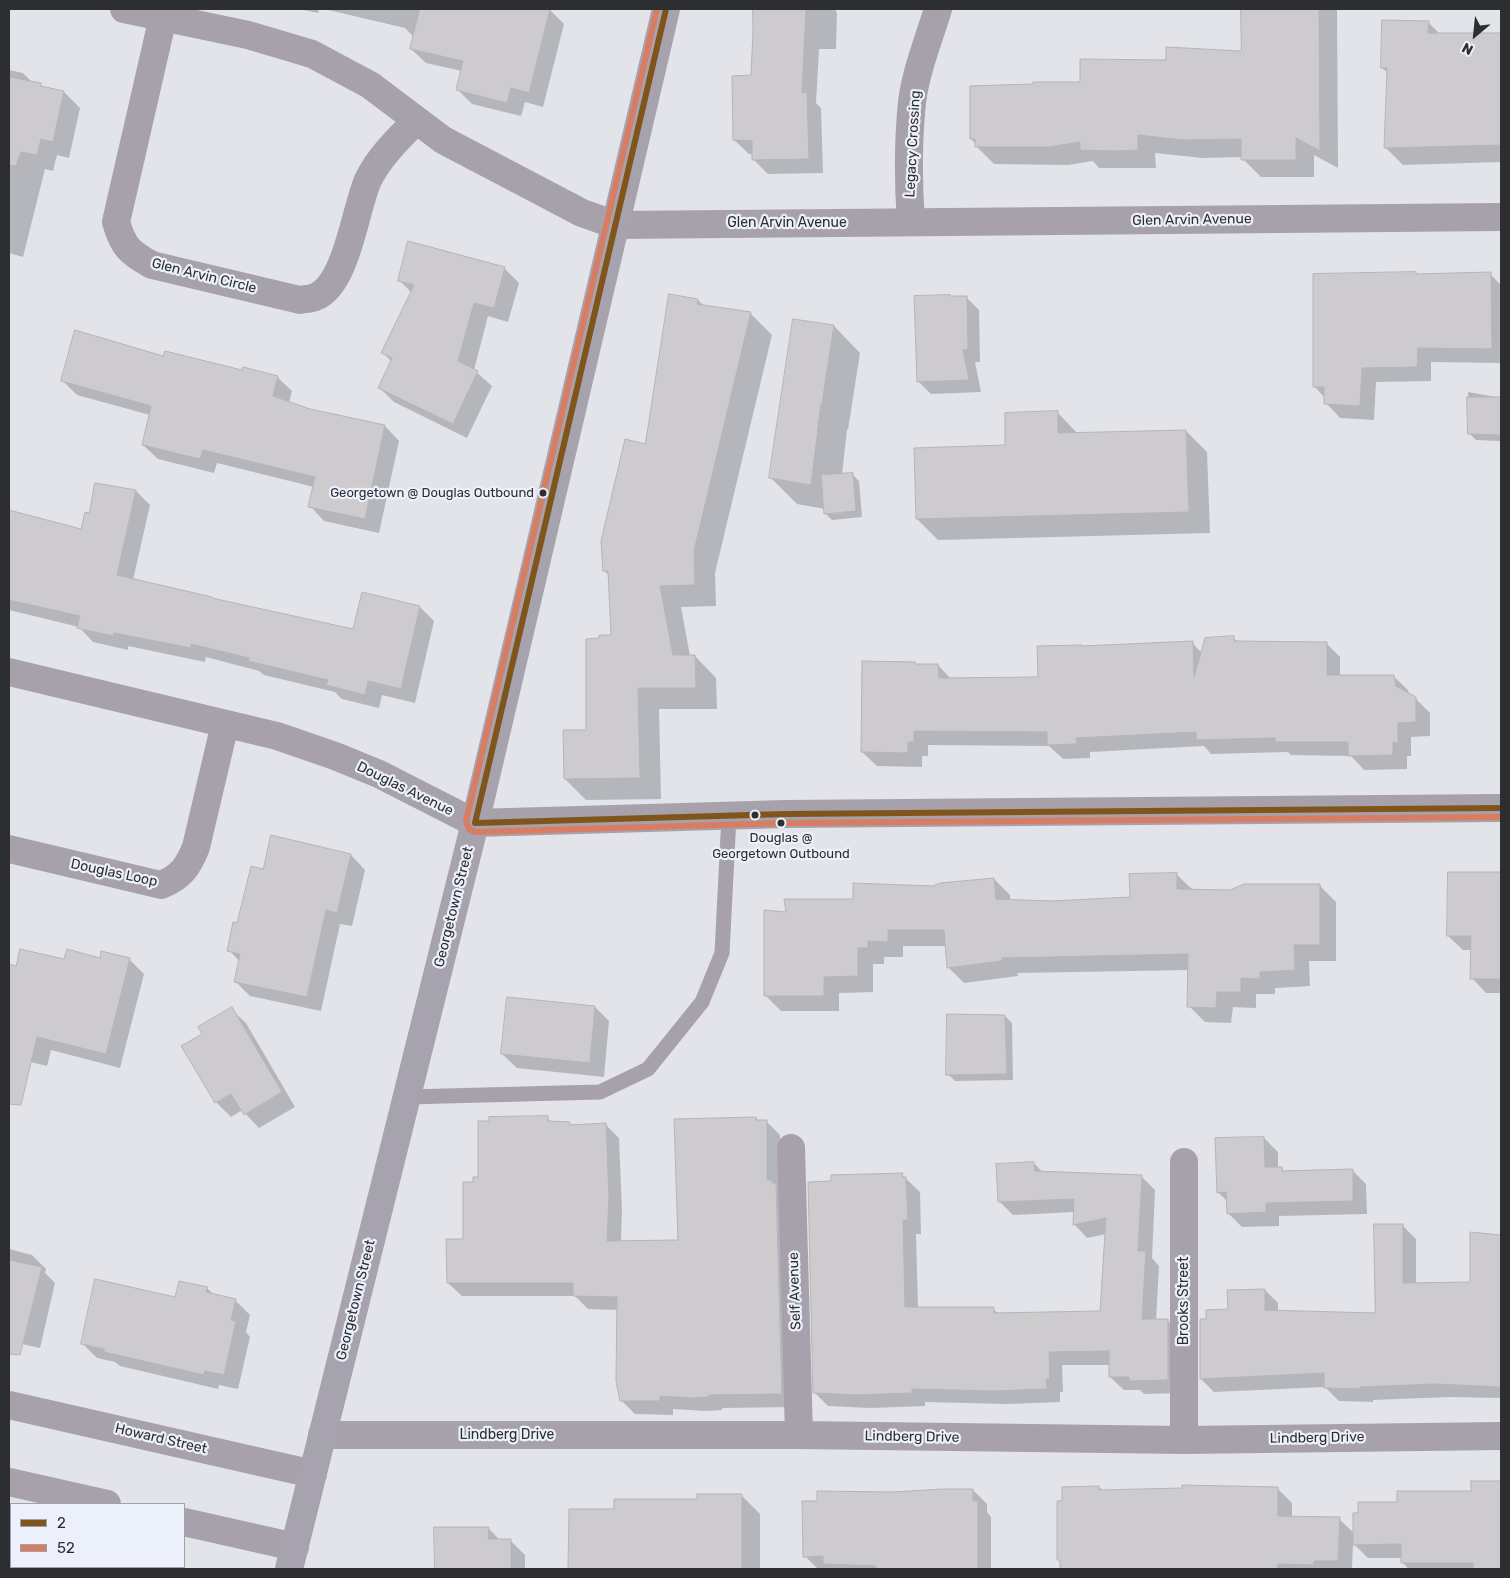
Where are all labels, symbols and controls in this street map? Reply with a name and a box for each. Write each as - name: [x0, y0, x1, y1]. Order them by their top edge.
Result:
- north arrow: [1450, 10, 1500, 60]
- text: N: [1459, 39, 1476, 59]
- street label: Legacy Crossing: [902, 90, 924, 198]
- street label: Glen Arvin Avenue: [1132, 211, 1252, 229]
- street label: Glen Arvin Avenue: [727, 215, 847, 231]
- street label: Glen Arvin Circle: [150, 255, 258, 297]
- place label: Georgetown @ Douglas Outbound: [330, 485, 534, 501]
- marker: Georgetown @ Douglas Outbound: [538, 488, 548, 498]
- street label: Douglas Avenue: [354, 758, 456, 820]
- unlabelled marker: [750, 810, 760, 820]
- marker: Douglas @ Georgetown Outbound: [776, 818, 786, 828]
- place label: Douglas @ Georgetown Outbound: [712, 830, 850, 861]
- street label: Georgetown Street: [431, 845, 477, 969]
- street label: Douglas Loop: [69, 856, 159, 890]
- street label: Georgetown Street: [333, 1238, 379, 1362]
- street label: Self Avenue: [785, 1252, 805, 1330]
- street label: Brooks Street: [1176, 1257, 1192, 1345]
- street label: Howard Street: [113, 1420, 209, 1458]
- street label: Lindberg Drive: [460, 1427, 554, 1443]
- street label: Lindberg Drive: [864, 1428, 960, 1446]
- street label: Lindberg Drive: [1269, 1429, 1365, 1447]
- legend: [10, 1503, 185, 1568]
- text: 2: [57, 1514, 66, 1532]
- text: 52: [57, 1539, 75, 1557]

